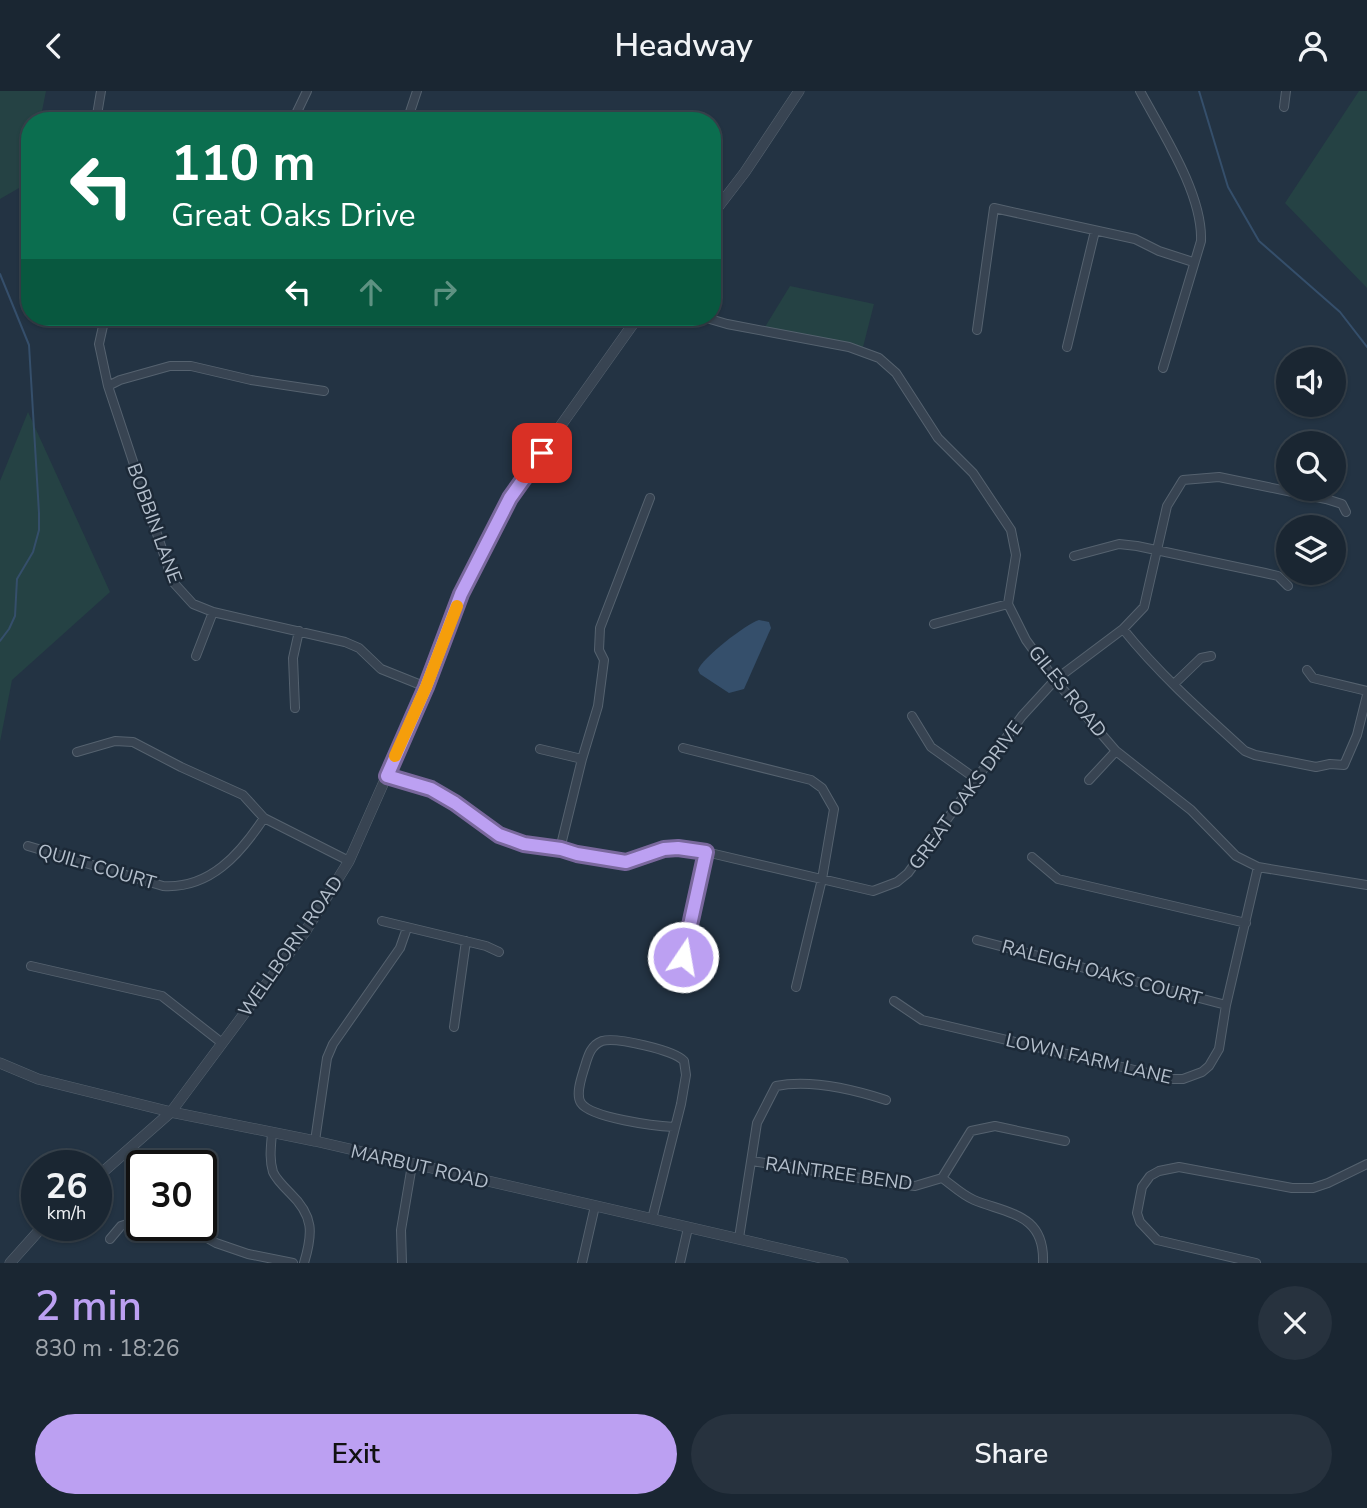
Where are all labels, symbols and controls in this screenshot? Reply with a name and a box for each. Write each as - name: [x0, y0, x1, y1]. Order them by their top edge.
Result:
- text: Headway: [614, 24, 753, 67]
- icon: back: [35, 27, 73, 65]
- icon: person: [1294, 27, 1332, 65]
- text: 110 m: [171, 130, 315, 197]
- icon: left: [56, 140, 147, 231]
- text: Great Oaks Drive: [171, 194, 416, 237]
- icon: left: [279, 273, 317, 311]
- icon: ahead: [352, 273, 390, 311]
- icon: right: [425, 273, 463, 311]
- map controls: [1276, 347, 1346, 585]
- button: sound: [1276, 347, 1346, 417]
- pin: [512, 423, 572, 483]
- button: search: [1276, 431, 1346, 501]
- icon: arrive: [523, 434, 561, 472]
- street label: BOBBIN LANE: [120, 460, 188, 587]
- button: layers: [1276, 515, 1346, 585]
- street label: GILES ROAD: [1022, 640, 1112, 743]
- street label: GREAT OAKS DRIVE: [903, 716, 1029, 875]
- street label: QUILT COURT: [34, 838, 160, 896]
- street label: WELLBORN ROAD: [232, 871, 349, 1022]
- position arrow: [646, 920, 720, 994]
- street label: RALEIGH OAKS COURT: [999, 934, 1205, 1012]
- street label: LOWN FARM LANE: [1003, 1027, 1174, 1091]
- street label: MARBUT ROAD: [348, 1138, 491, 1195]
- speed limit sign: 30: [126, 1150, 217, 1241]
- street label: RAINTREE BEND: [764, 1151, 914, 1197]
- text: 26: [45, 1163, 88, 1210]
- text: km/h: [47, 1201, 86, 1225]
- text: 2 min: [35, 1278, 142, 1335]
- button: close: [1258, 1286, 1332, 1360]
- text: 830 m · 18:26: [35, 1333, 180, 1364]
- button: Exit: [35, 1414, 677, 1494]
- button: Share: [691, 1414, 1332, 1494]

